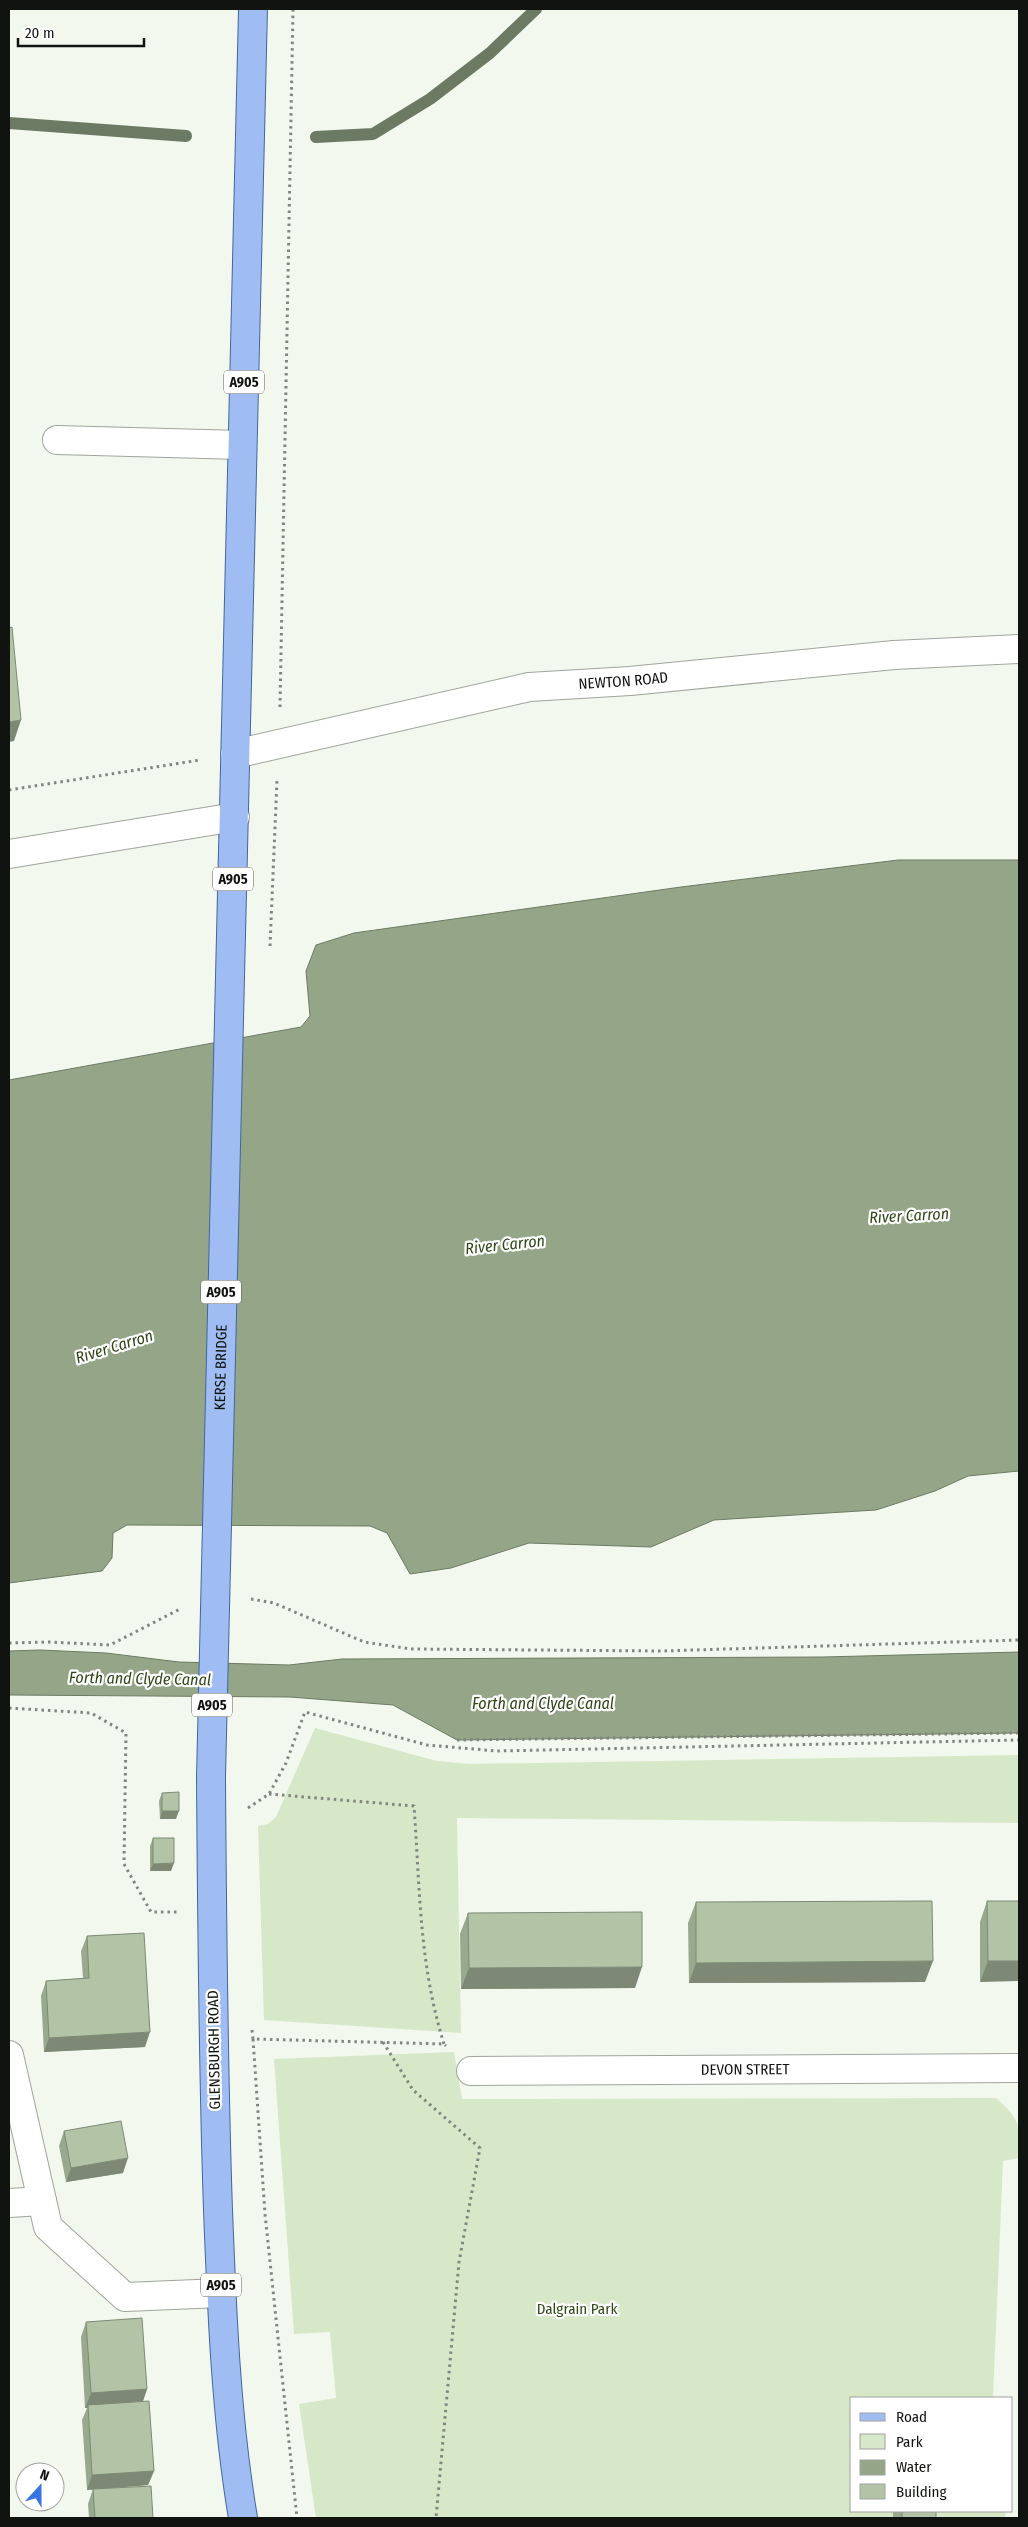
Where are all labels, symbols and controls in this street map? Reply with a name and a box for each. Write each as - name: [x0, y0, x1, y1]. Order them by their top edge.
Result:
- scale bar: [18, 15, 144, 47]
- text: 20 m: [25, 24, 55, 42]
- road number: A905: [224, 371, 264, 394]
- street label: NEWTON ROAD: [578, 668, 669, 693]
- road number: A905: [213, 868, 253, 891]
- water label: River Carron: [869, 1204, 949, 1227]
- water label: River Carron: [464, 1231, 546, 1258]
- road number: A905: [201, 1280, 241, 1304]
- street label: KERSE BRIDGE: [211, 1324, 231, 1411]
- water label: River Carron: [73, 1326, 155, 1367]
- water label: Forth and Clyde Canal: [69, 1668, 211, 1689]
- road number: A905: [192, 1694, 232, 1716]
- water label: Forth and Clyde Canal: [472, 1694, 614, 1713]
- street label: GLENSBURGH ROAD: [204, 1990, 224, 2110]
- street label: DEVON STREET: [701, 2060, 789, 2079]
- road number: A905: [201, 2274, 241, 2296]
- park label: Dalgrain Park: [537, 2300, 617, 2318]
- legend: [850, 2397, 1013, 2512]
- text: Road: [896, 2408, 927, 2426]
- text: Park: [896, 2433, 923, 2451]
- text: Water: [896, 2458, 932, 2476]
- north arrow: [15, 2462, 65, 2512]
- text: N: [38, 2466, 51, 2485]
- text: Building: [896, 2483, 947, 2501]

